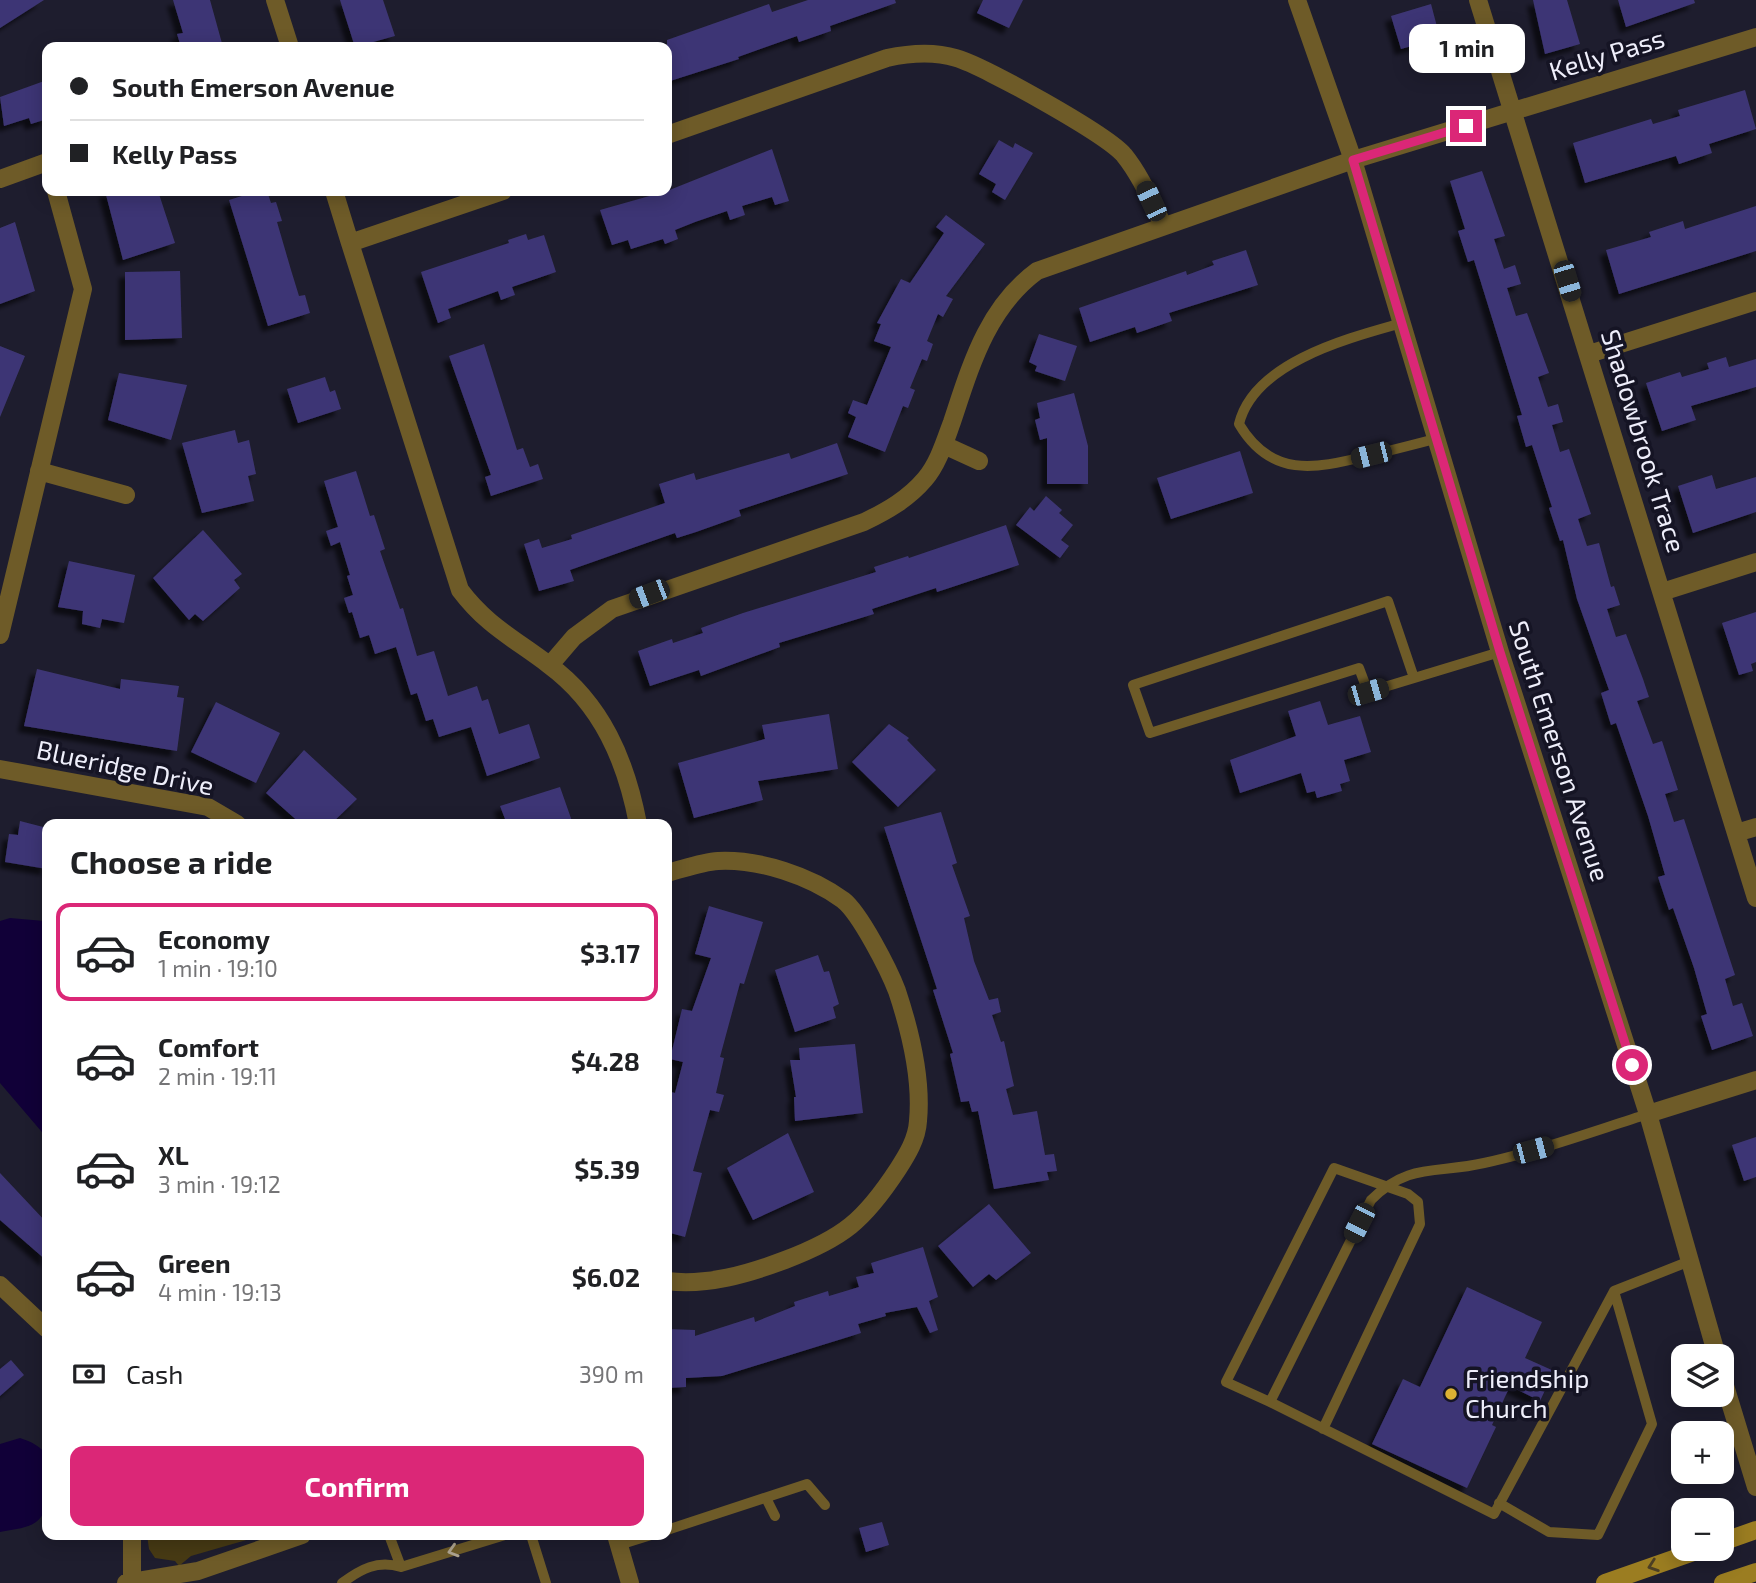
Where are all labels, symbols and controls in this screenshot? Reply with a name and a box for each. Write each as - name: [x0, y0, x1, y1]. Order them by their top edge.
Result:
- street label: Kelly Pass: [1545, 21, 1668, 86]
- callout: 1 min: [1408, 24, 1524, 74]
- text: 1 min: [1439, 34, 1495, 62]
- text: South Emerson Avenue: [112, 71, 395, 102]
- route end: [1450, 110, 1482, 142]
- text: Kelly Pass: [112, 138, 237, 169]
- car: [1133, 178, 1170, 224]
- car: [1551, 258, 1584, 304]
- street label: Shadowbrook Trace: [1596, 325, 1693, 556]
- car: [1349, 440, 1394, 470]
- car: [626, 577, 673, 611]
- street label: South Emerson Avenue: [1504, 616, 1617, 885]
- car: [1345, 676, 1392, 708]
- street label: Blueridge Drive: [34, 733, 217, 800]
- text: Choose a ride: [70, 842, 273, 880]
- icon: car: [74, 921, 137, 984]
- text: Economy: [158, 923, 270, 954]
- text: $3.17: [580, 937, 640, 968]
- text: 1 min · 19:10: [158, 954, 278, 982]
- icon: car: [74, 1029, 137, 1092]
- text: Comfort: [158, 1031, 259, 1062]
- text: $4.28: [571, 1045, 640, 1076]
- route start: [1616, 1049, 1648, 1081]
- text: 2 min · 19:11: [158, 1062, 277, 1090]
- car: [1510, 1134, 1557, 1166]
- icon: car: [74, 1137, 137, 1200]
- text: XL: [158, 1139, 189, 1170]
- text: $5.39: [574, 1153, 640, 1184]
- text: 3 min · 19:12: [158, 1170, 281, 1198]
- car: [1341, 1200, 1378, 1246]
- icon: car: [74, 1245, 137, 1308]
- text: Green: [158, 1247, 231, 1278]
- text: $6.02: [572, 1261, 640, 1292]
- text: 4 min · 19:13: [158, 1278, 282, 1306]
- map controls: [1671, 1344, 1734, 1561]
- button: layers: [1671, 1344, 1734, 1407]
- icon: cash: [70, 1355, 108, 1393]
- text: Cash: [126, 1358, 183, 1389]
- text: 390 m: [579, 1360, 644, 1388]
- place label: Friendship Church: [1465, 1362, 1589, 1423]
- marker: Friendship Church: [1443, 1386, 1459, 1402]
- button: +: [1671, 1421, 1734, 1484]
- button: Confirm: [70, 1446, 644, 1526]
- button: −: [1671, 1498, 1734, 1561]
- one-way arrow: [447, 1542, 459, 1557]
- one-way arrow: [1648, 1558, 1660, 1572]

